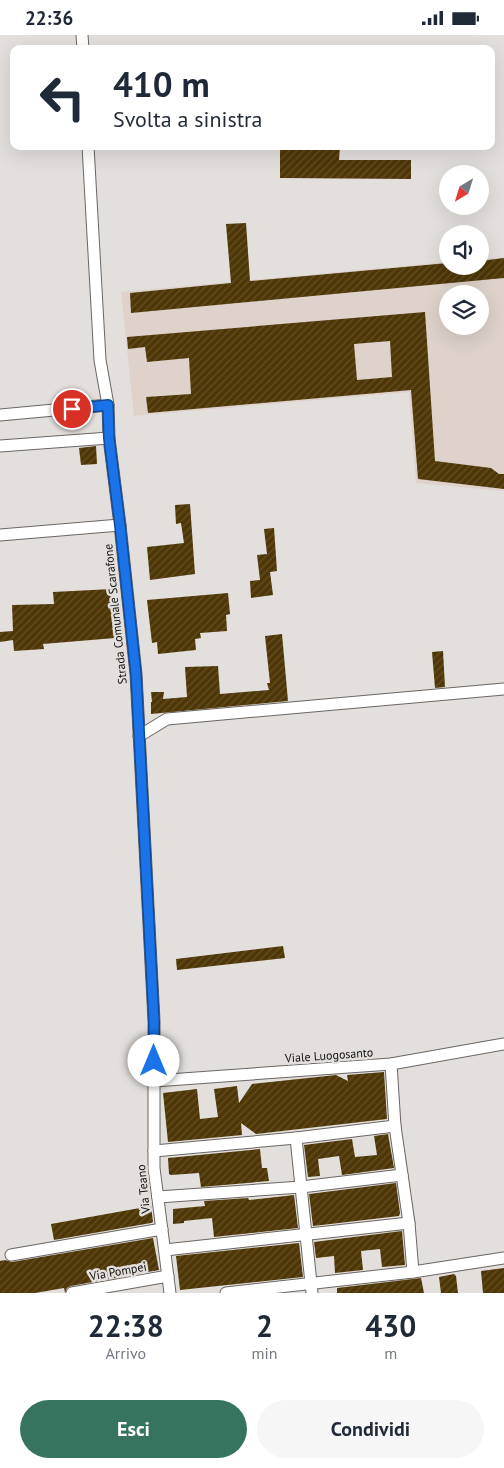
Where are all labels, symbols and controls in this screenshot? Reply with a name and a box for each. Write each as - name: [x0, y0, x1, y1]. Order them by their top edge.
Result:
- text: 22:36: [25, 6, 73, 30]
- text: 410 m: [113, 61, 210, 107]
- icon: left: [30, 65, 95, 130]
- text: Svolta a sinistra: [113, 105, 263, 133]
- north arrow: [439, 165, 489, 215]
- map controls: [439, 165, 489, 335]
- button: sound: [439, 225, 489, 275]
- button: layers: [439, 285, 489, 335]
- pin: [51, 388, 93, 430]
- icon: arrive: [58, 395, 86, 423]
- street label: Strada Comunale Scarafone: [100, 543, 130, 685]
- position arrow: [127, 1034, 179, 1086]
- street label: Viale Luogosanto: [283, 1044, 374, 1066]
- street label: Via Teano: [133, 1164, 153, 1215]
- street label: Via Pompei: [87, 1259, 148, 1284]
- text: 22:38: [88, 1306, 164, 1345]
- text: 2: [256, 1306, 273, 1345]
- text: 430: [365, 1306, 416, 1345]
- text: Arrivo: [105, 1343, 146, 1363]
- text: min: [252, 1343, 278, 1363]
- text: m: [384, 1343, 397, 1363]
- button: Esci: [20, 1400, 247, 1458]
- button: Condividi: [257, 1400, 484, 1458]

